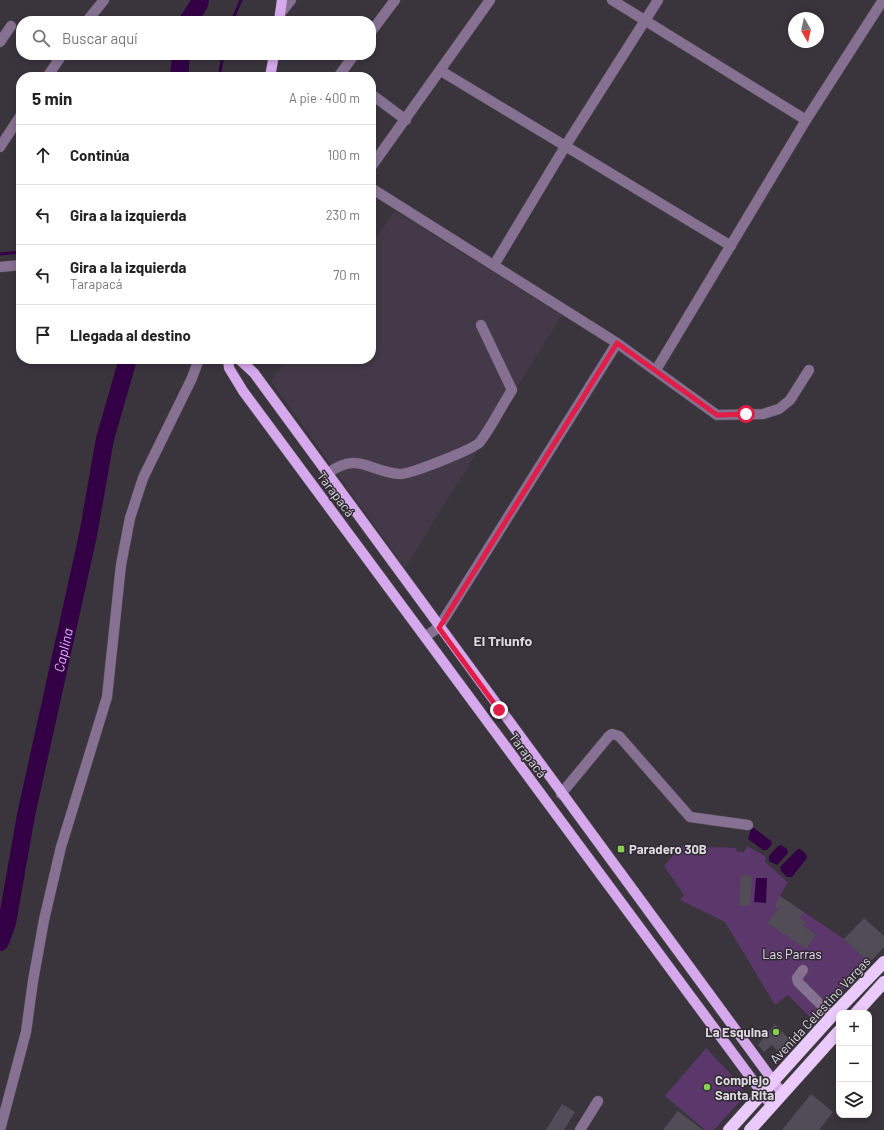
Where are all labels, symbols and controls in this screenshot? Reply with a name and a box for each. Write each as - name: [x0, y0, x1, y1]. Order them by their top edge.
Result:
- north arrow: [788, 12, 824, 48]
- search box: [16, 16, 376, 60]
- icon: search: [30, 27, 52, 49]
- text: Buscar aquí: [62, 29, 138, 47]
- text: 5 min: [32, 88, 72, 108]
- text: A pie · 400 m: [289, 90, 360, 106]
- icon: ahead: [32, 144, 54, 166]
- text: Continúa: [70, 146, 130, 164]
- text: 100 m: [327, 147, 360, 163]
- icon: left: [32, 204, 54, 226]
- text: Gira a la izquierda: [70, 206, 186, 224]
- text: 230 m: [326, 207, 360, 223]
- text: Gira a la izquierda: [70, 258, 186, 276]
- icon: left: [32, 264, 54, 286]
- text: 70 m: [333, 267, 360, 283]
- text: Tarapacá: [70, 276, 122, 292]
- icon: arrive: [32, 324, 54, 346]
- text: Llegada al destino: [70, 326, 191, 344]
- route start: [737, 405, 755, 423]
- street label: Tarapacá: [314, 468, 358, 520]
- water label: Caplina: [49, 626, 76, 673]
- district label: El Triunfo: [474, 632, 533, 649]
- route end: [490, 701, 508, 719]
- street label: Tarapacá: [506, 729, 550, 781]
- place label: Paradero 30B: [629, 841, 707, 857]
- marker: Paradero 30B: [616, 844, 626, 854]
- park label: Las Parras: [762, 946, 822, 962]
- street label: Avenida Celestino Vargas: [766, 953, 874, 1067]
- map controls: [836, 1010, 872, 1118]
- button: +: [836, 1010, 872, 1046]
- place label: La Esquina: [705, 1024, 768, 1040]
- marker: La Esquina: [771, 1027, 781, 1037]
- button: −: [836, 1046, 872, 1082]
- place label: Complejo Santa Rita: [715, 1072, 774, 1103]
- marker: Complejo Santa Rita: [702, 1082, 712, 1092]
- button: layers: [836, 1082, 872, 1118]

